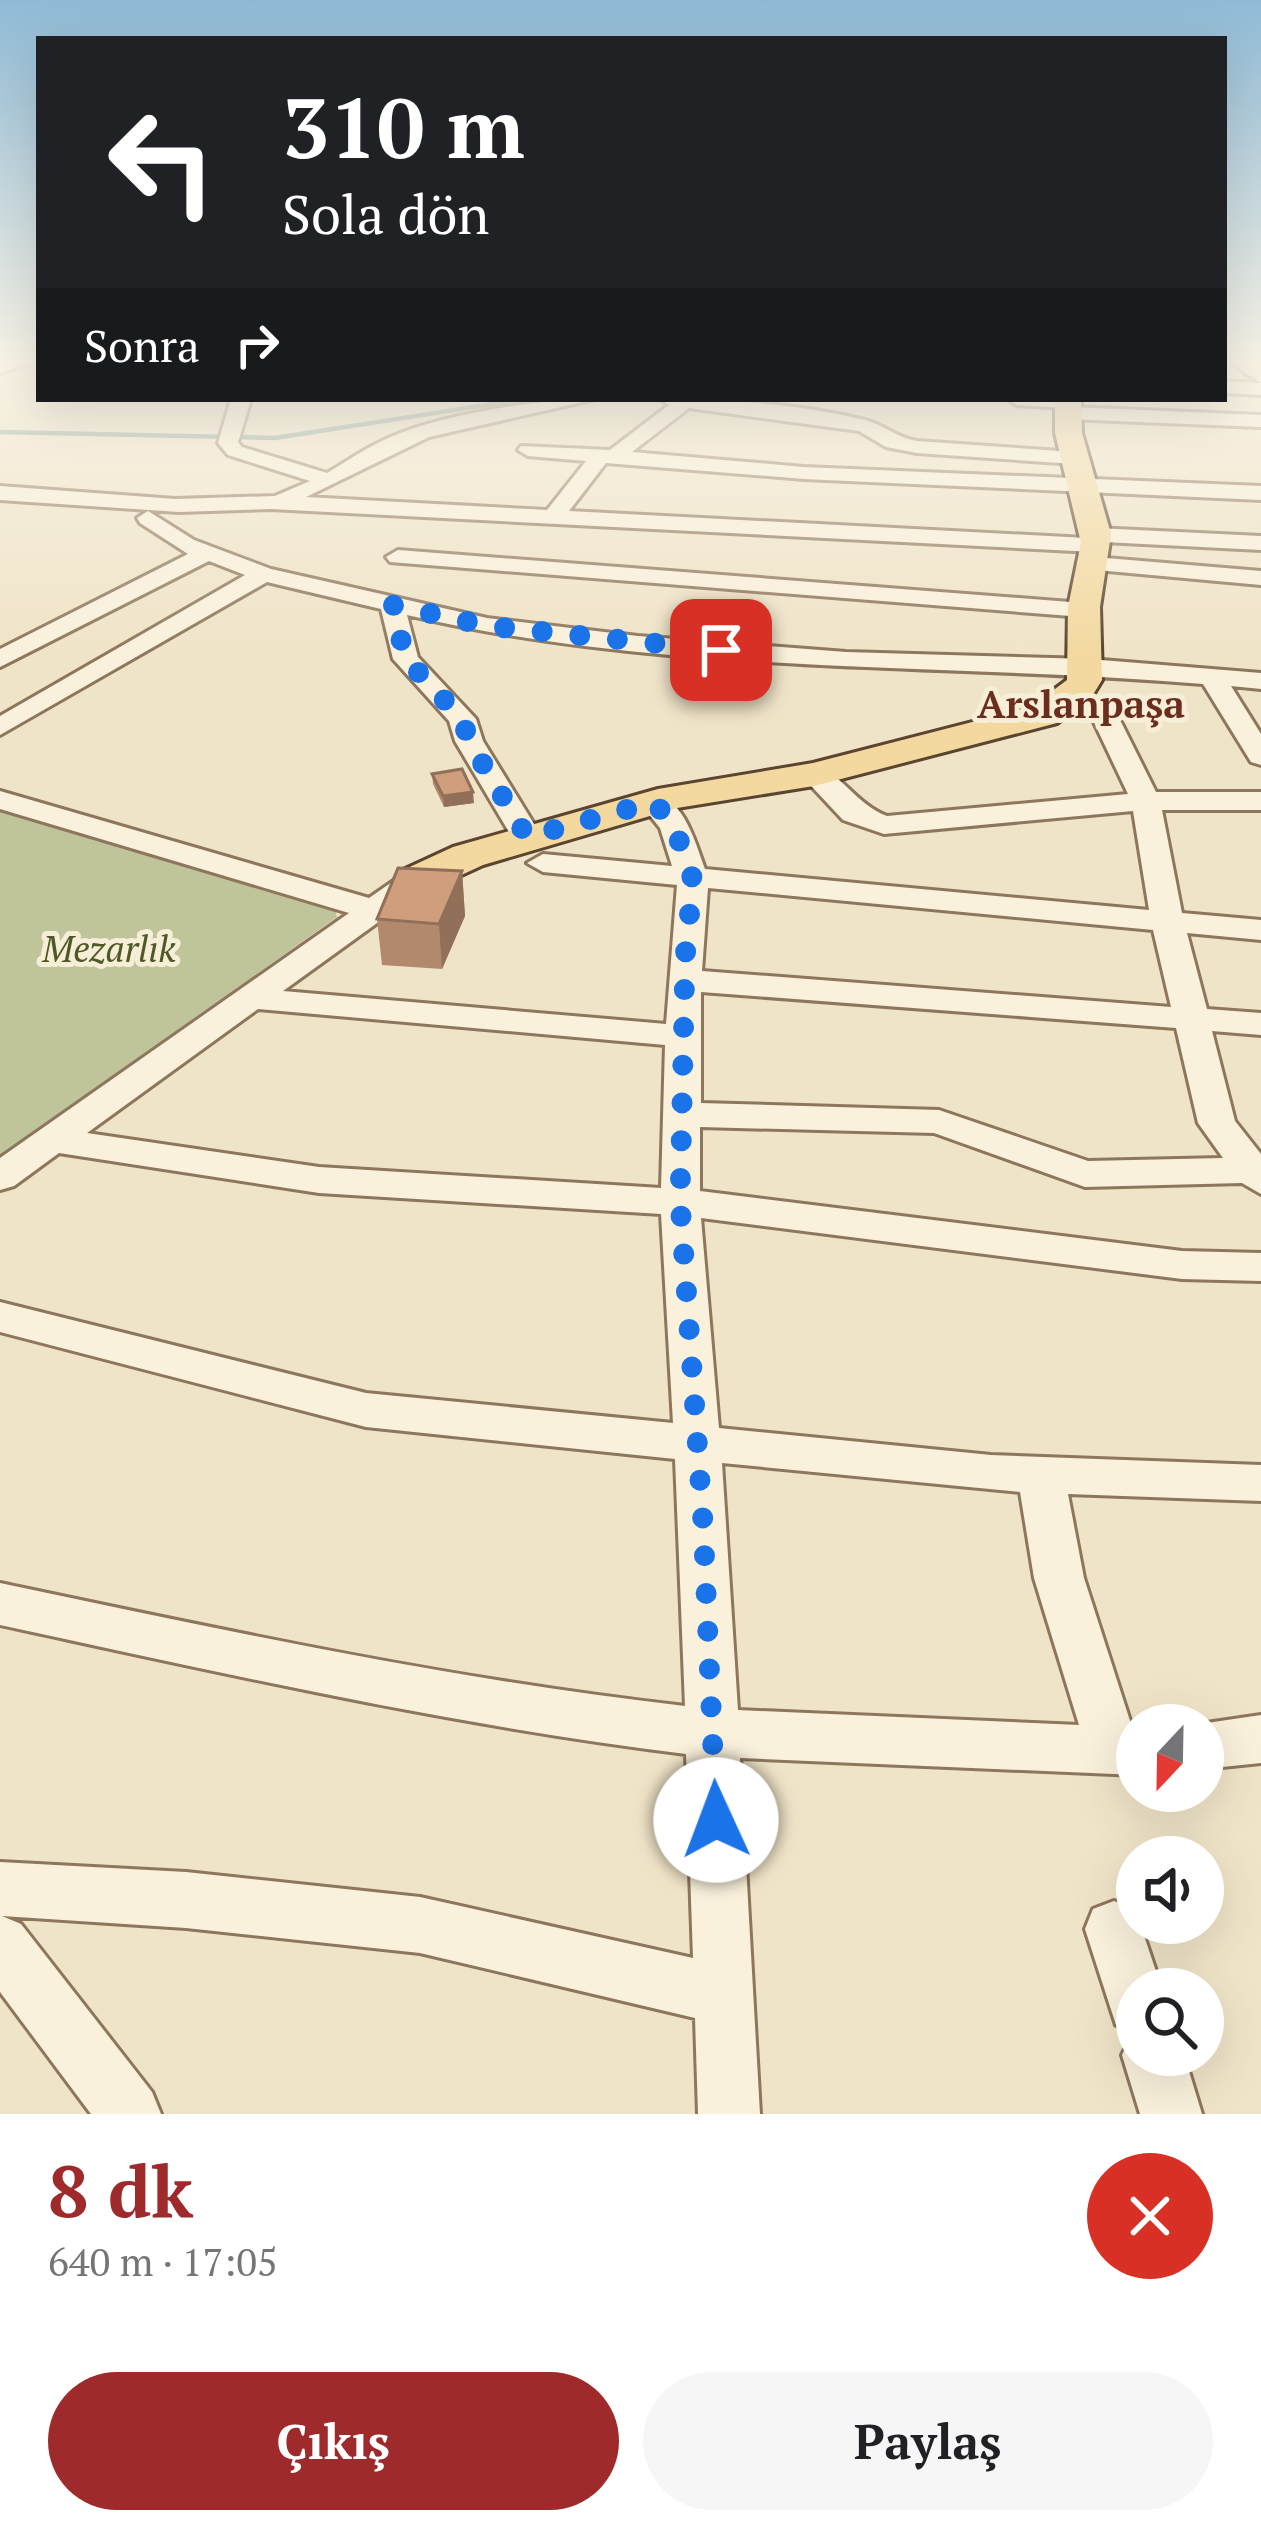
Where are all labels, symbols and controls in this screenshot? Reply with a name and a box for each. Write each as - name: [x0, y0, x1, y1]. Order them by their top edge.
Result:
- text: 310 m: [282, 71, 525, 182]
- icon: left: [84, 84, 240, 240]
- text: Sola dön: [282, 178, 489, 249]
- icon: right: [224, 312, 290, 378]
- text: Sonra: [84, 315, 200, 375]
- pin: [670, 599, 772, 701]
- icon: arrive: [688, 617, 754, 683]
- district label: Arslanpaşa: [977, 677, 1185, 729]
- park label: Mezarlık: [41, 925, 176, 972]
- north arrow: [1116, 1704, 1224, 1812]
- map controls: [1116, 1704, 1224, 2076]
- position arrow: [653, 1757, 779, 1883]
- button: sound: [1116, 1836, 1224, 1944]
- button: search: [1116, 1968, 1224, 2076]
- text: 8 dk: [48, 2142, 193, 2238]
- button: close: [1087, 2153, 1213, 2279]
- text: 640 m · 17:05: [48, 2235, 278, 2287]
- button: Çıkış: [48, 2372, 619, 2510]
- button: Paylaş: [643, 2372, 1213, 2510]

